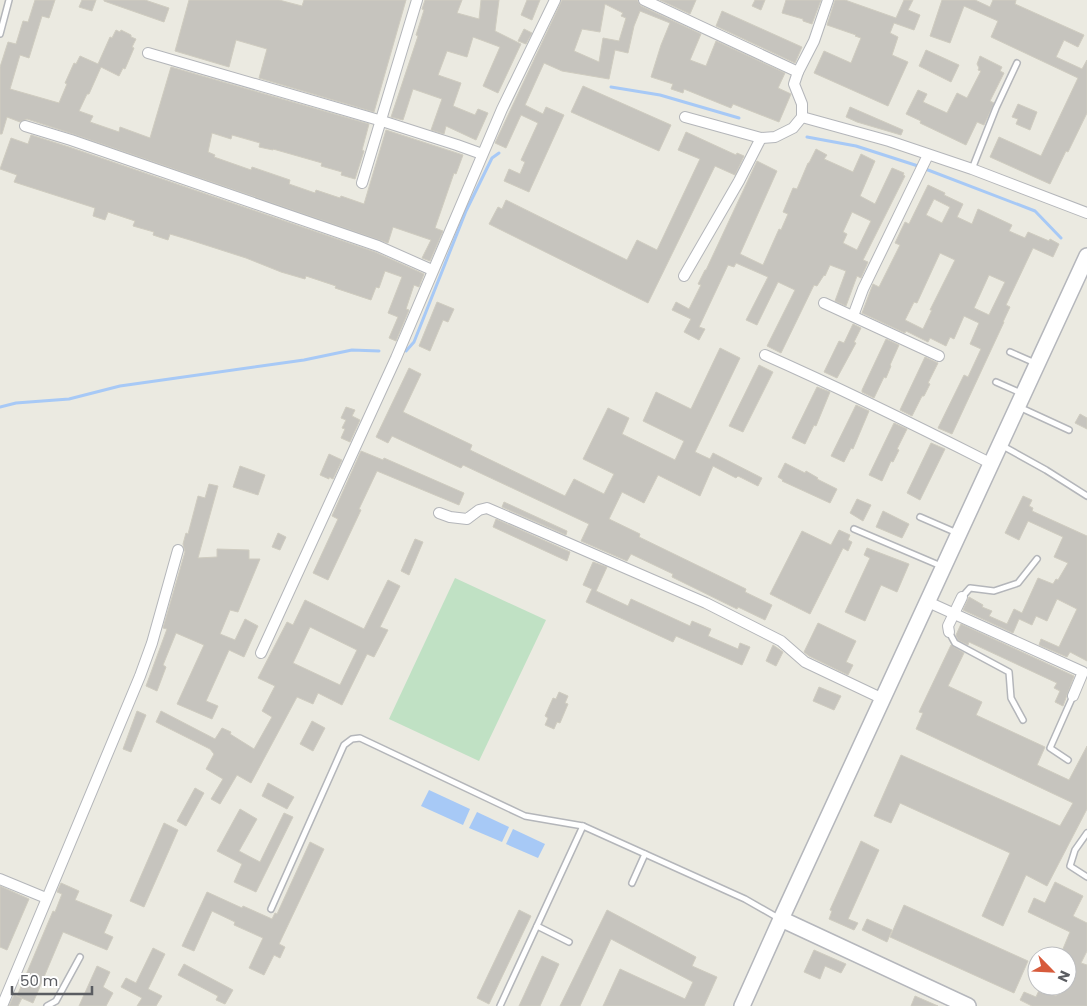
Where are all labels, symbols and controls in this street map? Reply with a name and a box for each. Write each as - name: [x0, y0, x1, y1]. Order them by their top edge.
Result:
- north arrow: [1027, 946, 1077, 996]
- scale bar: [12, 964, 92, 996]
- text: N: [1053, 967, 1075, 985]
- text: 50 m: [20, 970, 58, 991]

